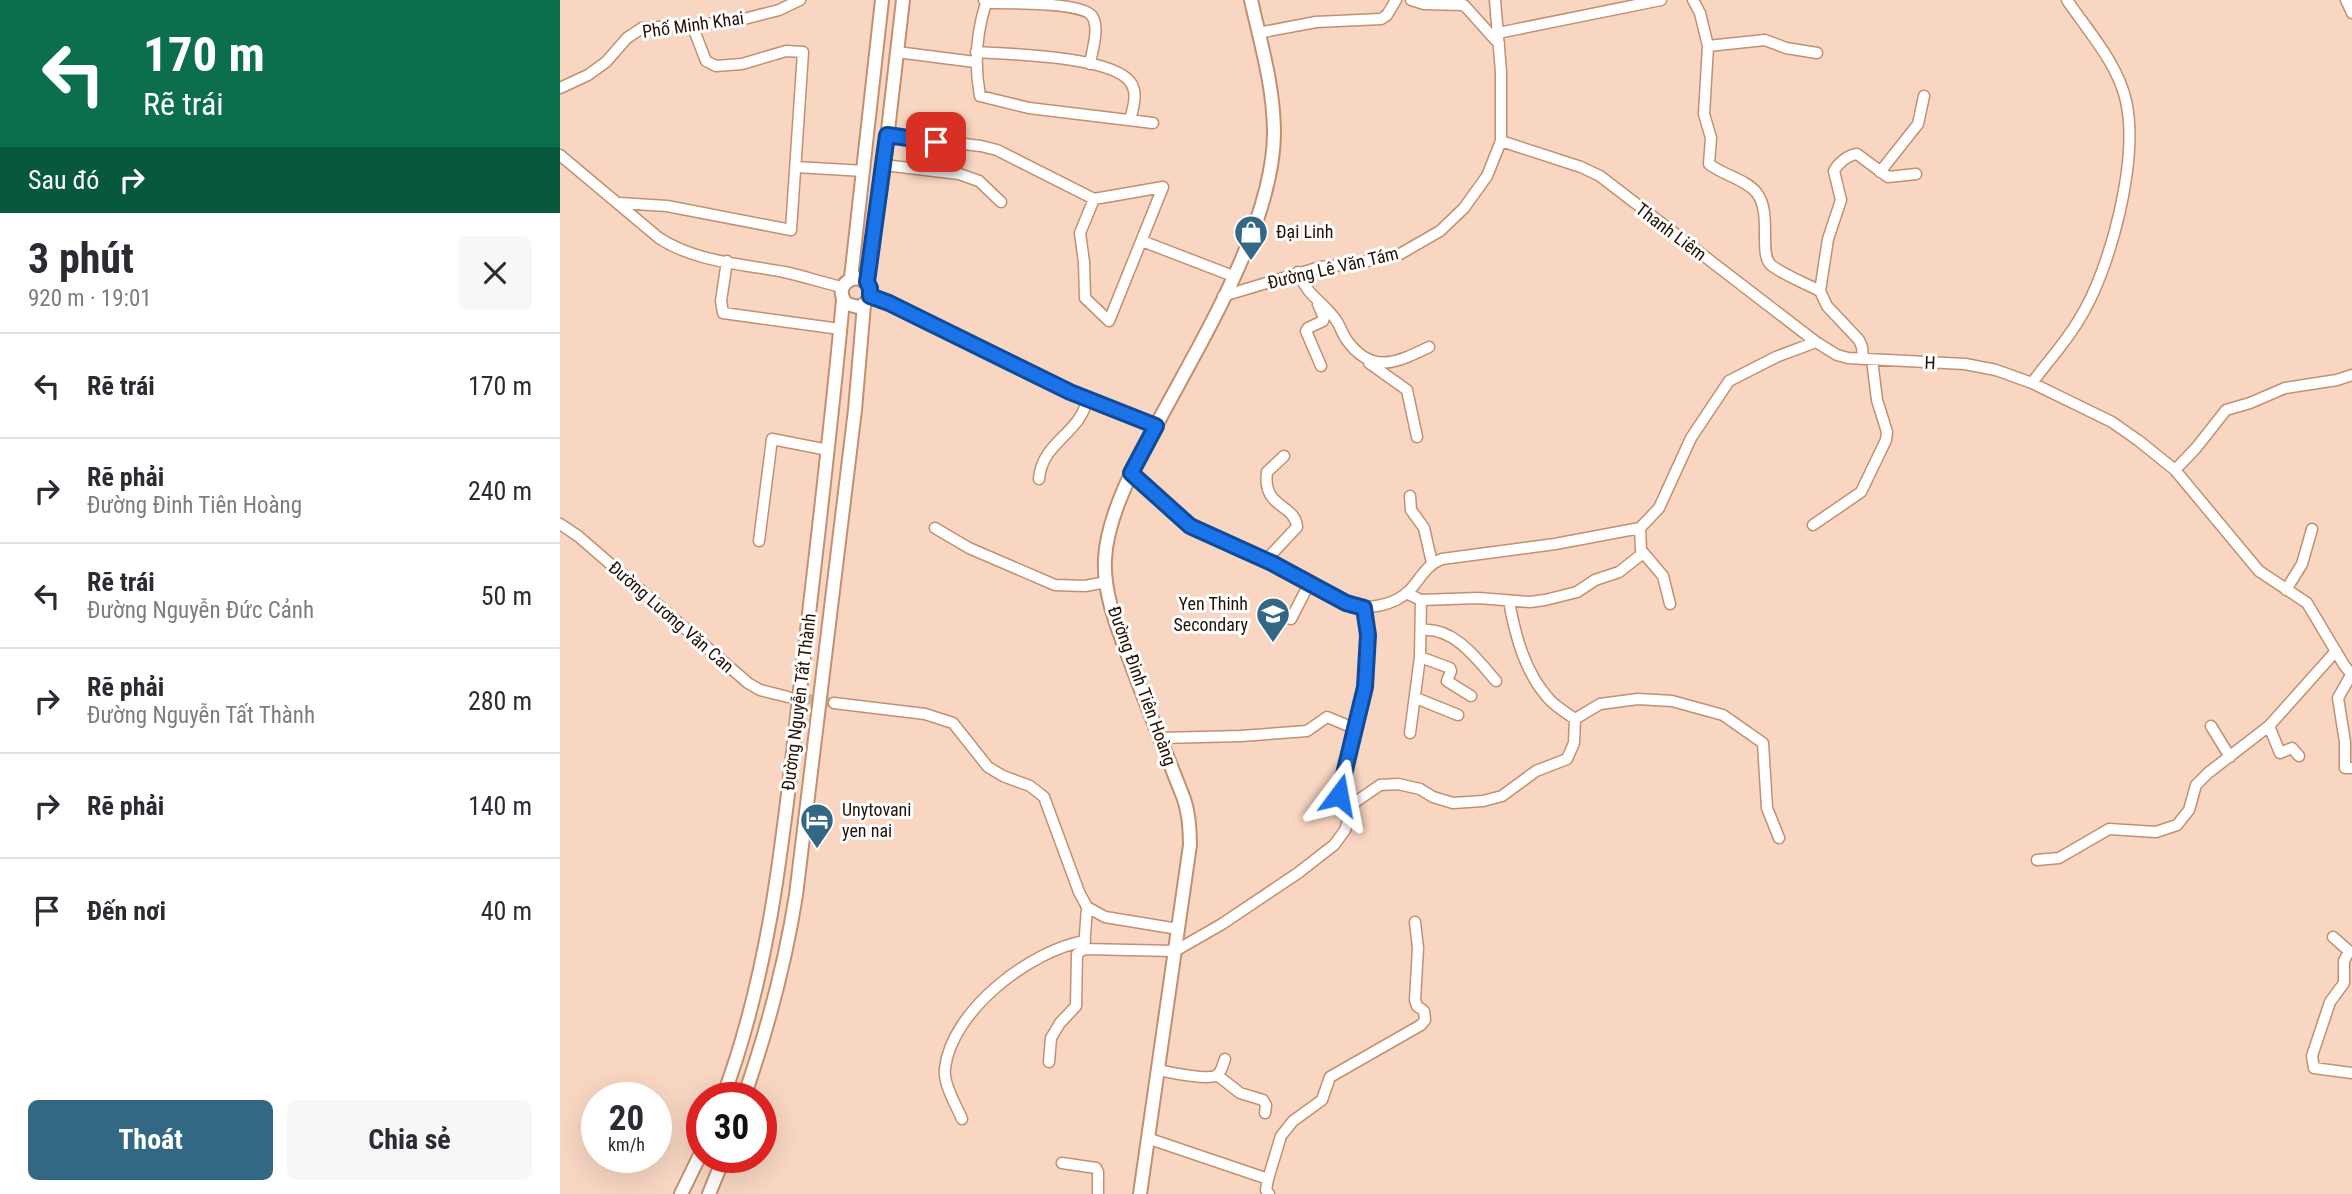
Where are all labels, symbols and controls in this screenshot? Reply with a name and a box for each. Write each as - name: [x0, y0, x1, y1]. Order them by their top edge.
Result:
- street label: Phố Minh Khai: [641, 7, 745, 42]
- text: 170 m: [143, 26, 265, 83]
- icon: left: [28, 28, 119, 119]
- text: Rẽ trái: [143, 85, 224, 123]
- pin: [906, 112, 966, 172]
- icon: arrive: [917, 123, 955, 161]
- icon: right: [113, 161, 151, 199]
- text: Sau đó: [28, 165, 99, 195]
- street label: Thanh Liêm: [1632, 198, 1711, 265]
- shop icon: Đại Linh: [1232, 213, 1270, 262]
- place label: Đại Linh: [1276, 221, 1334, 242]
- text: 3 phút: [28, 234, 134, 283]
- button: close: [458, 236, 532, 310]
- street label: Đường Lê Văn Tám: [1265, 242, 1400, 293]
- text: 920 m · 19:01: [28, 285, 152, 312]
- street label: H: [1924, 352, 1936, 373]
- icon: left: [28, 367, 66, 405]
- text: Rẽ trái: [87, 371, 155, 401]
- text: 170 m: [468, 371, 532, 401]
- text: Rẽ phải: [87, 462, 164, 492]
- icon: right: [28, 472, 66, 510]
- text: 240 m: [468, 476, 532, 506]
- text: Đường Đinh Tiên Hoàng: [87, 492, 302, 519]
- street label: Đường Lương Văn Can: [605, 557, 738, 677]
- text: Rẽ trái: [87, 567, 155, 597]
- icon: left: [28, 577, 66, 615]
- text: 50 m: [481, 581, 532, 611]
- place label: Yen Thinh Secondary: [1173, 593, 1249, 635]
- school or university icon: Yen Thinh Secondary: [1254, 595, 1292, 644]
- text: Đường Nguyễn Đức Cảnh: [87, 597, 314, 624]
- street label: Đường Đinh Tiên Hoàng: [1104, 603, 1181, 768]
- street label: Đường Nguyễn Tất Thành: [777, 612, 820, 792]
- text: Rẽ phải: [87, 672, 164, 702]
- icon: right: [28, 682, 66, 720]
- text: 280 m: [468, 686, 532, 716]
- text: Đường Nguyễn Tất Thành: [87, 702, 315, 729]
- position arrow: [1302, 758, 1376, 832]
- icon: right: [28, 787, 66, 825]
- text: Rẽ phải: [87, 791, 164, 821]
- text: 140 m: [468, 791, 532, 821]
- place label: Unytovani yen nai: [842, 799, 911, 841]
- hotel icon: Unytovani yen nai: [798, 801, 836, 850]
- icon: arrive: [28, 892, 66, 930]
- text: Đến nơi: [87, 896, 166, 926]
- text: 40 m: [481, 896, 532, 926]
- speed limit sign: 30: [686, 1082, 777, 1173]
- text: 20: [609, 1098, 644, 1139]
- button: Thoát: [28, 1100, 273, 1180]
- button: Chia sẻ: [287, 1100, 532, 1180]
- text: km/h: [608, 1134, 645, 1155]

